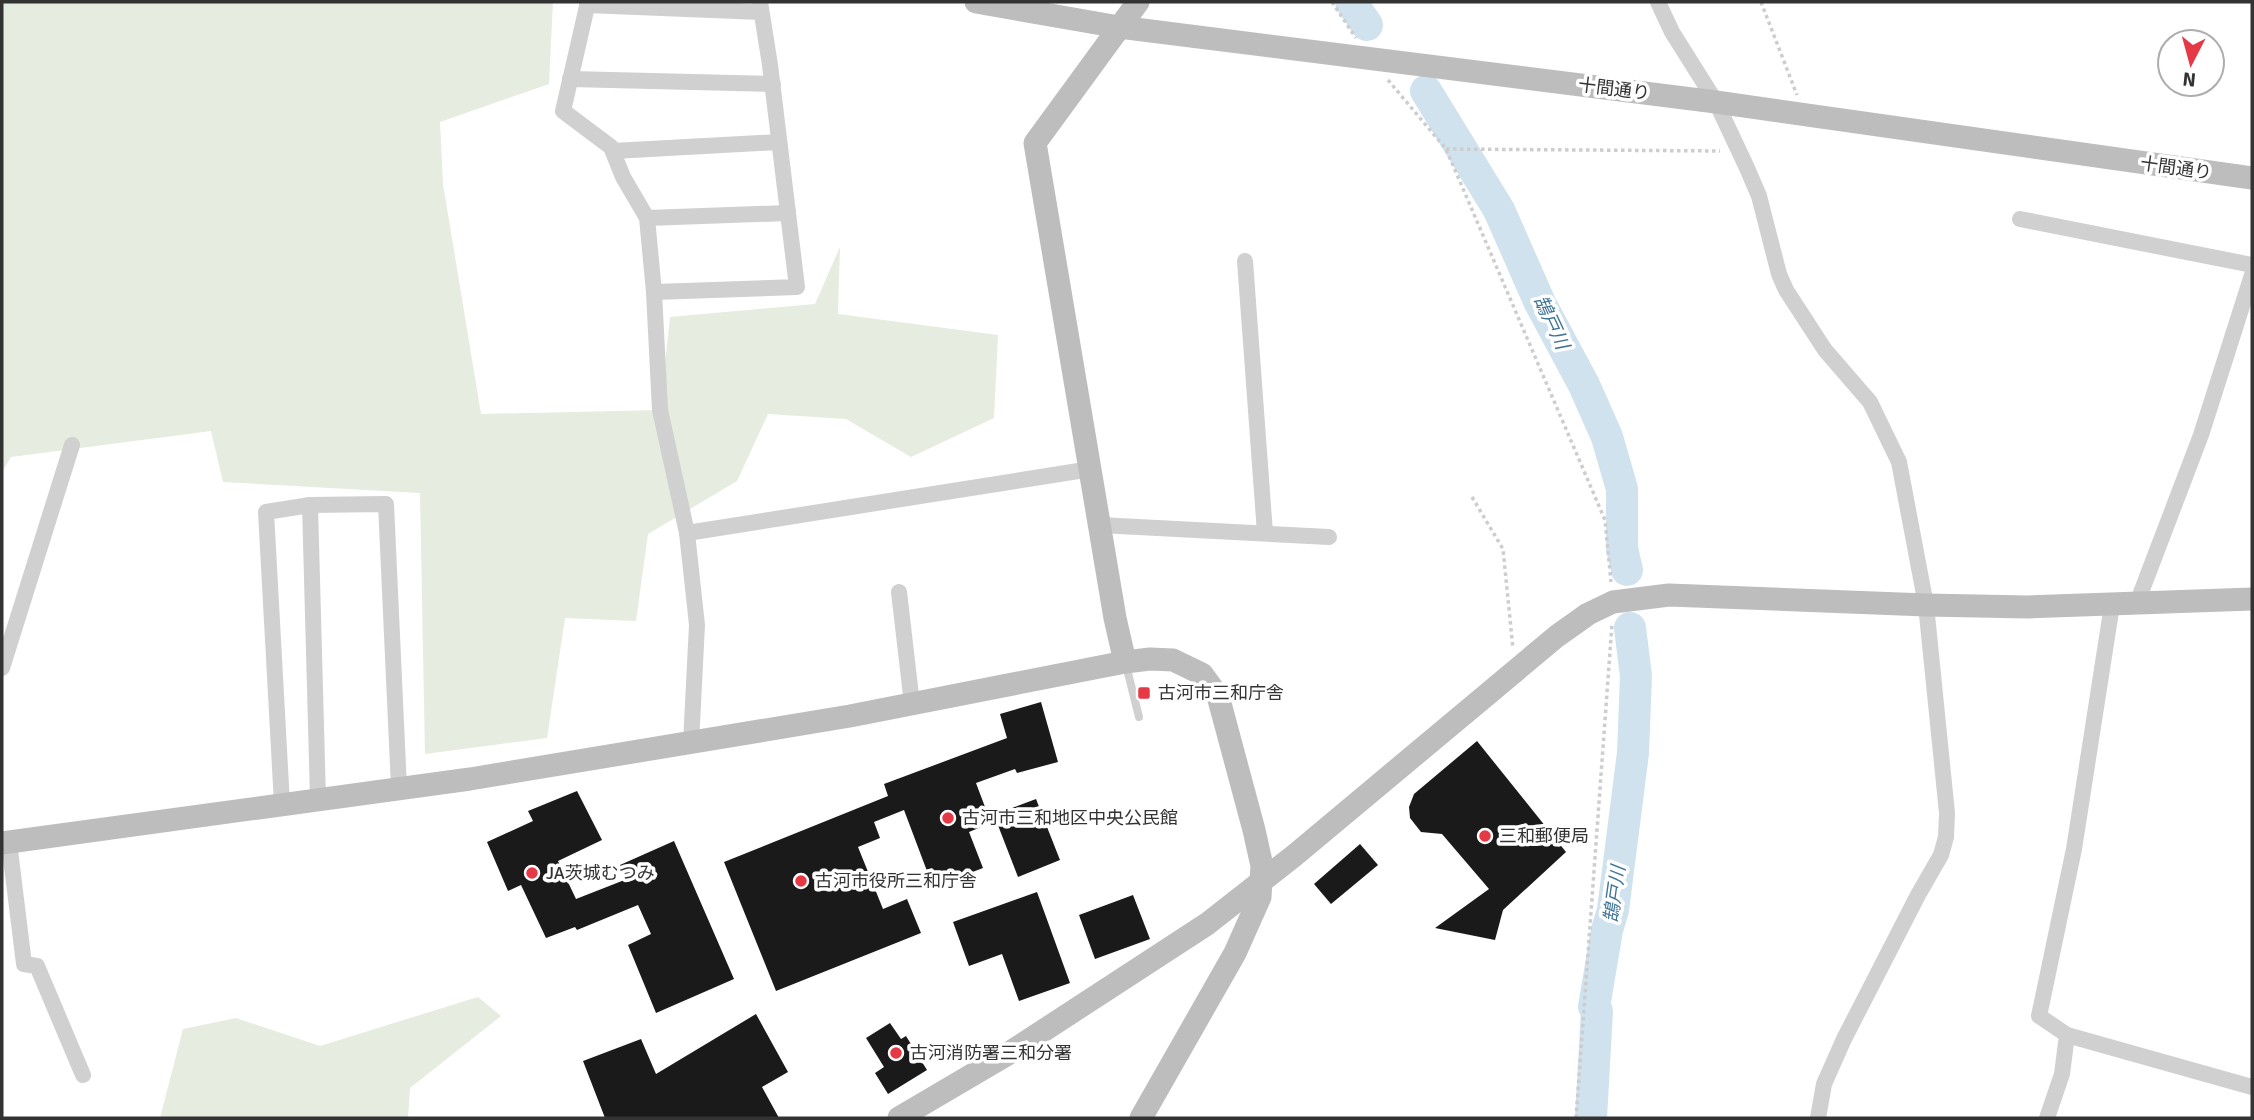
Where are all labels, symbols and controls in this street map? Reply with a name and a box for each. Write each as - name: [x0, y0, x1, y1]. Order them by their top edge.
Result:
- north arrow: [2156, 28, 2226, 98]
- text: N: [2182, 66, 2197, 92]
- street label: 十間通り: [1577, 74, 1651, 104]
- street label: 十間通り: [2139, 152, 2213, 184]
- water label: 鵠戸川: [1528, 292, 1575, 355]
- place label: 古河市三和庁舎: [1158, 682, 1284, 704]
- marker: 古河市三和庁舎: [1136, 685, 1152, 701]
- place label: 古河市三和地区中央公民館: [962, 807, 1178, 829]
- marker: 古河市三和地区中央公民館: [940, 810, 956, 826]
- place label: 三和郵便局: [1499, 825, 1589, 847]
- marker: 三和郵便局: [1477, 828, 1493, 844]
- place label: JA茨城むつみ: [546, 862, 655, 884]
- water label: 鵠戸川: [1599, 862, 1631, 924]
- marker: JA茨城むつみ: [524, 865, 540, 881]
- place label: 古河市役所三和庁舎: [815, 870, 977, 892]
- marker: 古河市役所三和庁舎: [793, 873, 809, 889]
- place label: 古河消防署三和分署: [910, 1042, 1072, 1064]
- marker: 古河消防署三和分署: [888, 1045, 904, 1061]

